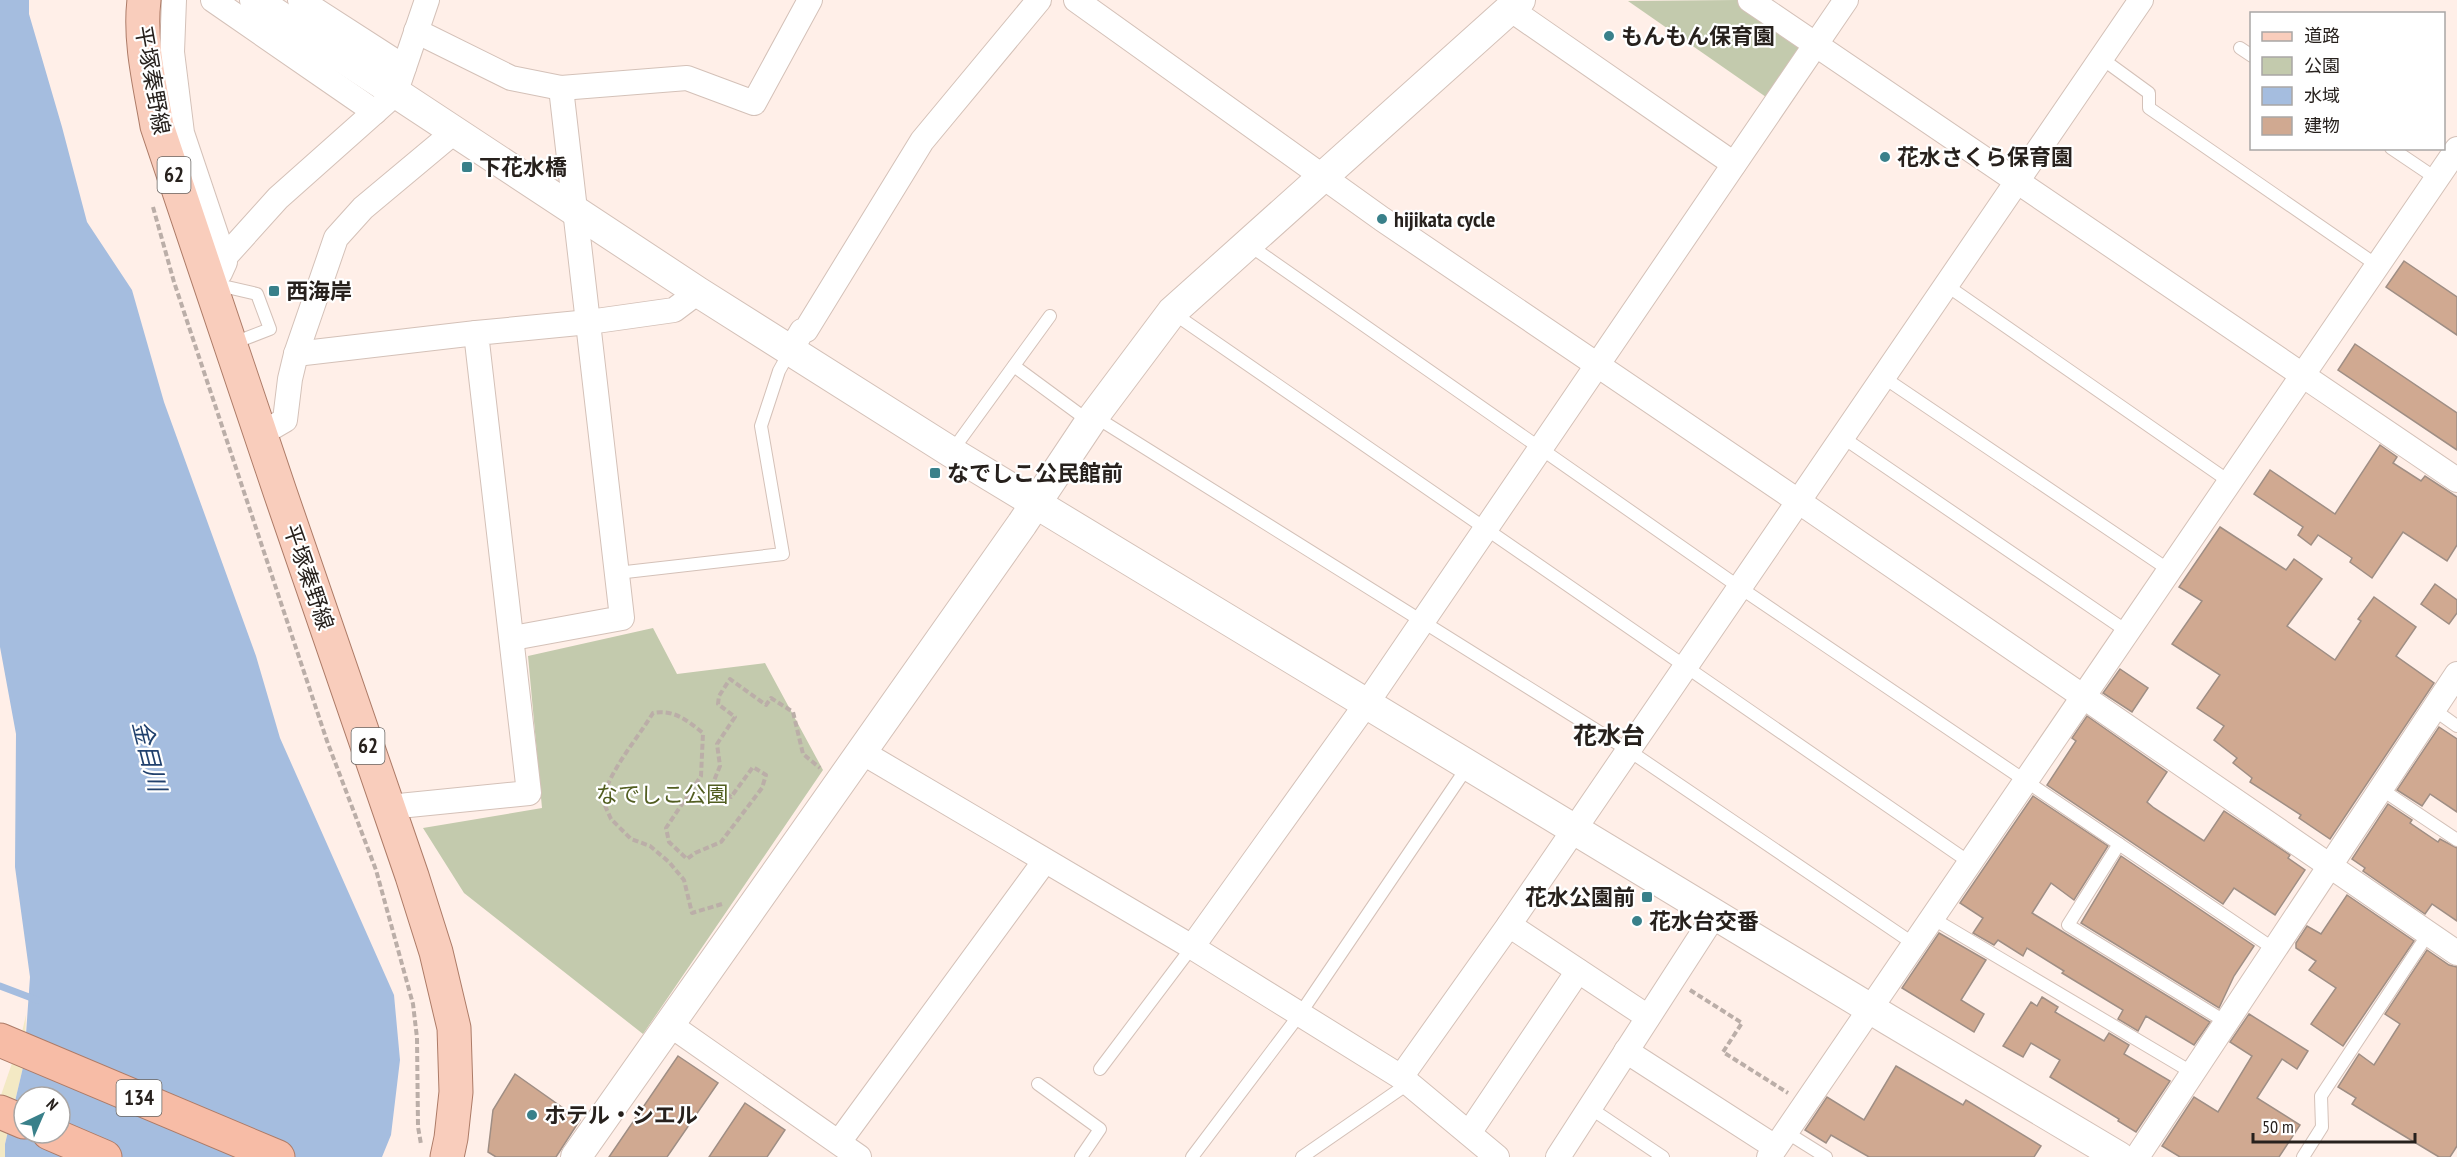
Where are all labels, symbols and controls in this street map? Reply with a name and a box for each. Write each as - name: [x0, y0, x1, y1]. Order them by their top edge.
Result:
- legend: [2250, 12, 2445, 150]
- place label: もんもん保育園: [1621, 22, 1775, 50]
- street label: 平塚秦野線: [130, 23, 176, 137]
- text: 道路: [2304, 24, 2340, 47]
- marker: もんもん保育園: [1602, 29, 1616, 43]
- text: 公園: [2304, 54, 2340, 77]
- text: 水域: [2304, 84, 2340, 107]
- text: 建物: [2304, 114, 2340, 137]
- place label: 花水さくら保育園: [1897, 143, 2073, 171]
- marker: 花水さくら保育園: [1878, 150, 1892, 164]
- place label: 下花水橋: [479, 153, 567, 181]
- road number: 62: [158, 157, 190, 193]
- marker: 下花水橋: [460, 160, 474, 174]
- place label: hijikata cycle: [1394, 205, 1495, 233]
- marker: hijikata cycle: [1375, 212, 1389, 226]
- place label: 西海岸: [286, 277, 352, 305]
- marker: 西海岸: [267, 284, 281, 298]
- place label: なでしこ公民館前: [947, 459, 1123, 487]
- marker: なでしこ公民館前: [928, 466, 942, 480]
- street label: 平塚秦野線: [278, 520, 340, 634]
- water label: 金目川: [126, 717, 174, 797]
- district label: 花水台: [1573, 720, 1645, 751]
- road number: 62: [352, 728, 385, 764]
- park label: なでしこ公園: [596, 780, 728, 808]
- place label: 花水公園前: [1525, 883, 1635, 911]
- marker: 花水公園前: [1640, 890, 1654, 904]
- place label: 花水台交番: [1649, 907, 1759, 935]
- marker: 花水台交番: [1630, 914, 1644, 928]
- road number: 134: [116, 1080, 162, 1116]
- north arrow: [12, 1085, 72, 1145]
- text: N: [42, 1094, 62, 1114]
- place label: ホテル・シエル: [544, 1101, 698, 1129]
- scale bar: [2253, 1106, 2415, 1144]
- marker: ホテル・シエル: [525, 1108, 539, 1122]
- text: 50 m: [2262, 1115, 2294, 1138]

